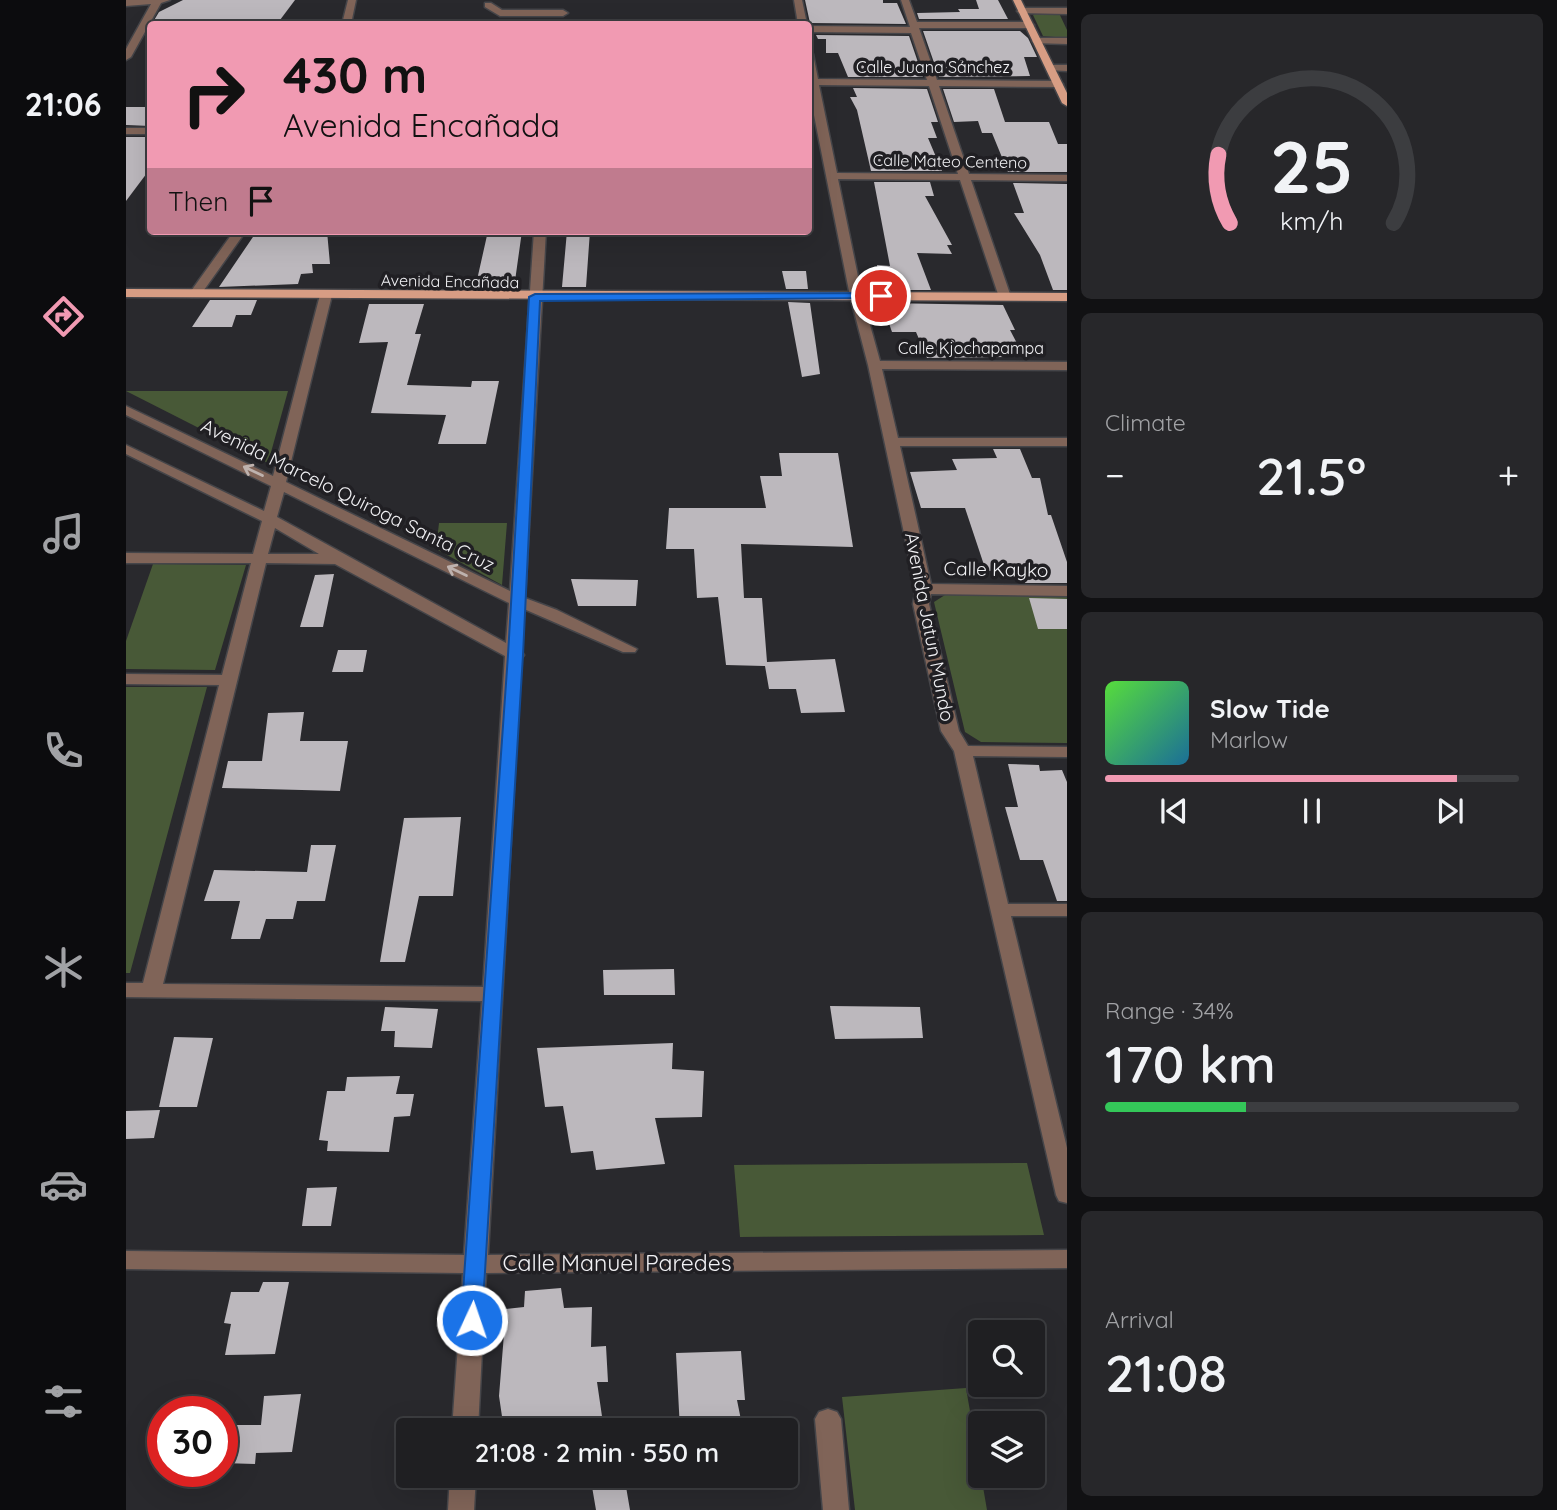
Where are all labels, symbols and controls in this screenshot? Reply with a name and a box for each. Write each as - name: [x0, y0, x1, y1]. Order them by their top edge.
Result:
- text: 430 m: [283, 44, 427, 105]
- icon: right: [168, 49, 259, 140]
- street label: Calle Juana Sánchez: [856, 57, 1010, 77]
- text: 21:06: [25, 84, 101, 124]
- text: Avenida Encañada: [283, 105, 560, 145]
- text: 25: [1270, 120, 1354, 211]
- street label: Calle Mateo Centeno: [873, 150, 1027, 172]
- icon: arrive: [242, 182, 280, 220]
- text: Then: [168, 185, 228, 218]
- text: km/h: [1280, 204, 1344, 235]
- pin: [851, 266, 911, 326]
- street label: Avenida Encañada: [381, 270, 519, 292]
- icon: arrive: [862, 277, 900, 315]
- icon: directions: [39, 292, 88, 341]
- street label: Calle Kjochapampa: [898, 338, 1044, 358]
- text: Climate: [1105, 408, 1186, 437]
- street label: Avenida Marcelo Quiroga Santa Cruz: [197, 413, 499, 577]
- text: 21.5°: [1256, 443, 1366, 508]
- text: −: [1105, 451, 1125, 499]
- text: +: [1498, 451, 1519, 499]
- one-way arrow: [243, 463, 264, 477]
- icon: music: [39, 509, 88, 558]
- street label: Avenida Jatun Mundo: [900, 530, 960, 724]
- street label: Calle Kayko: [943, 556, 1049, 582]
- one-way arrow: [447, 564, 468, 578]
- text: Slow Tide: [1210, 692, 1330, 725]
- text: Marlow: [1210, 725, 1288, 754]
- icon: phone: [39, 726, 88, 775]
- icon: previous: [1155, 792, 1193, 830]
- icon: pause: [1293, 792, 1331, 830]
- icon: next: [1431, 792, 1469, 830]
- icon: climate: [39, 943, 88, 992]
- text: Range · 34%: [1105, 996, 1234, 1025]
- text: 170 km: [1105, 1031, 1276, 1096]
- icon: car: [39, 1160, 88, 1209]
- street label: Calle Manuel Paredes: [502, 1248, 732, 1277]
- position arrow: [435, 1283, 509, 1357]
- text: Arrival: [1105, 1305, 1174, 1334]
- map controls: [968, 1320, 1045, 1488]
- button: search: [968, 1320, 1045, 1397]
- text: 21:08: [1105, 1340, 1227, 1405]
- icon: filters: [39, 1377, 88, 1426]
- speed limit sign: 30: [147, 1396, 238, 1487]
- button: layers: [968, 1411, 1045, 1488]
- text: 21:08 · 2 min · 550 m: [475, 1436, 719, 1469]

